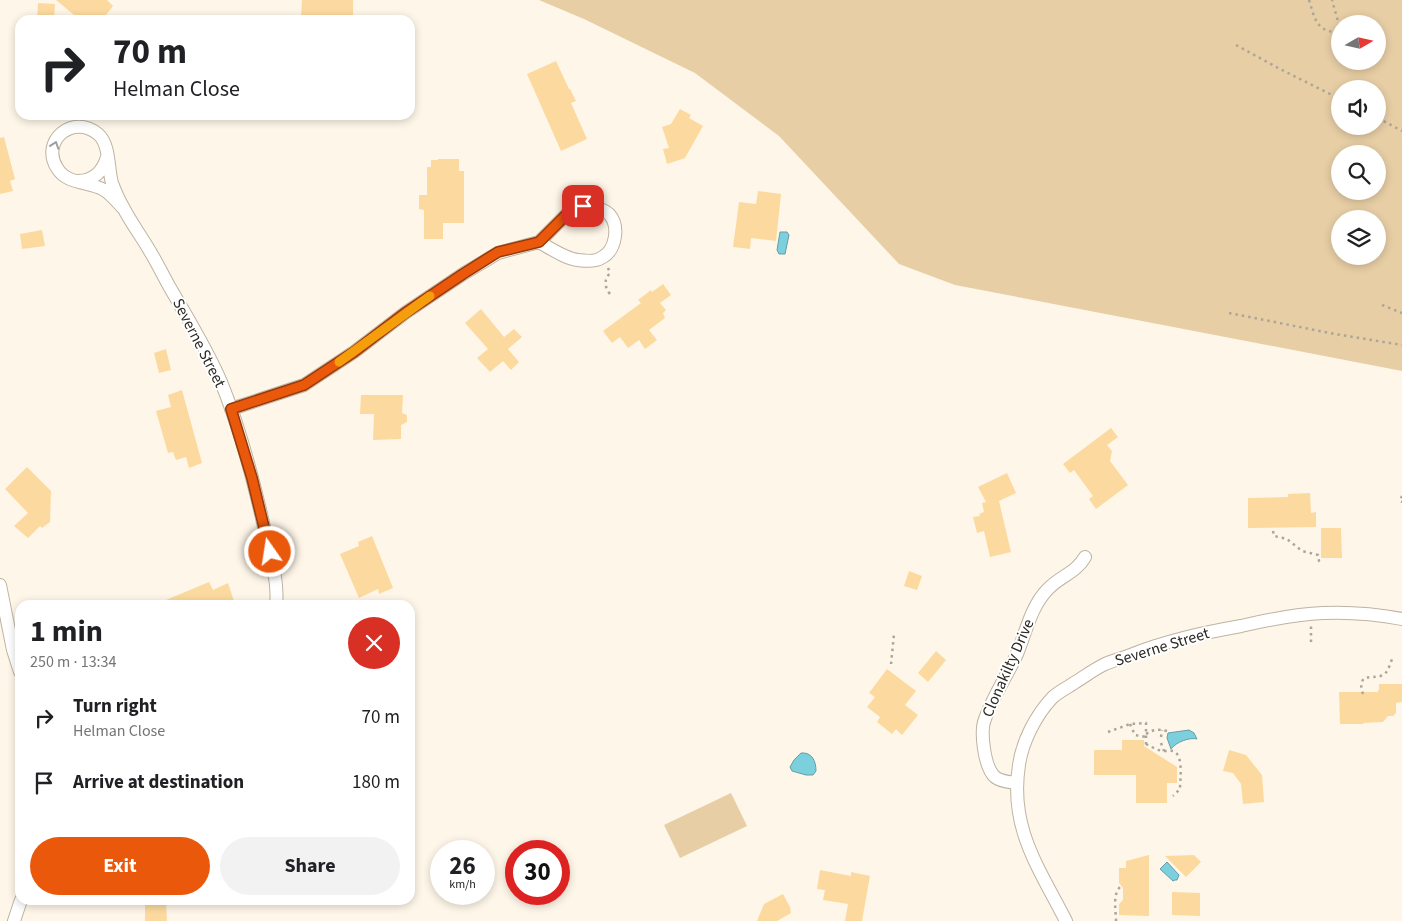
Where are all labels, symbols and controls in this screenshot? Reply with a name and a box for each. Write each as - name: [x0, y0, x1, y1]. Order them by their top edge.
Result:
- north arrow: [1331, 15, 1386, 70]
- map controls: [1331, 15, 1386, 265]
- text: 70 m: [113, 27, 187, 77]
- icon: right: [30, 35, 95, 100]
- text: Helman Close: [113, 73, 240, 105]
- button: sound: [1331, 80, 1386, 135]
- one-way arrow: [49, 141, 59, 150]
- button: search: [1331, 145, 1386, 200]
- pin: [562, 185, 604, 227]
- icon: arrive: [569, 192, 597, 220]
- button: layers: [1331, 210, 1386, 265]
- street label: Severne Street: [167, 295, 231, 392]
- position arrow: [243, 525, 295, 577]
- text: 1 min: [30, 610, 103, 653]
- street label: Clonakilty Drive: [977, 615, 1040, 721]
- button: close: [348, 617, 400, 669]
- street label: Severne Street: [1112, 622, 1212, 672]
- text: 250 m · 13:34: [30, 651, 117, 673]
- text: Turn right: [73, 693, 157, 720]
- icon: right: [30, 704, 58, 732]
- text: 70 m: [362, 704, 400, 731]
- text: Helman Close: [73, 720, 165, 742]
- icon: arrive: [30, 769, 58, 797]
- text: Arrive at destination: [73, 769, 244, 796]
- text: 180 m: [352, 769, 400, 796]
- button: Exit: [30, 837, 210, 895]
- button: Share: [220, 837, 400, 895]
- speed limit sign: 30: [505, 840, 570, 905]
- text: 26: [449, 848, 476, 884]
- text: km/h: [449, 876, 476, 893]

